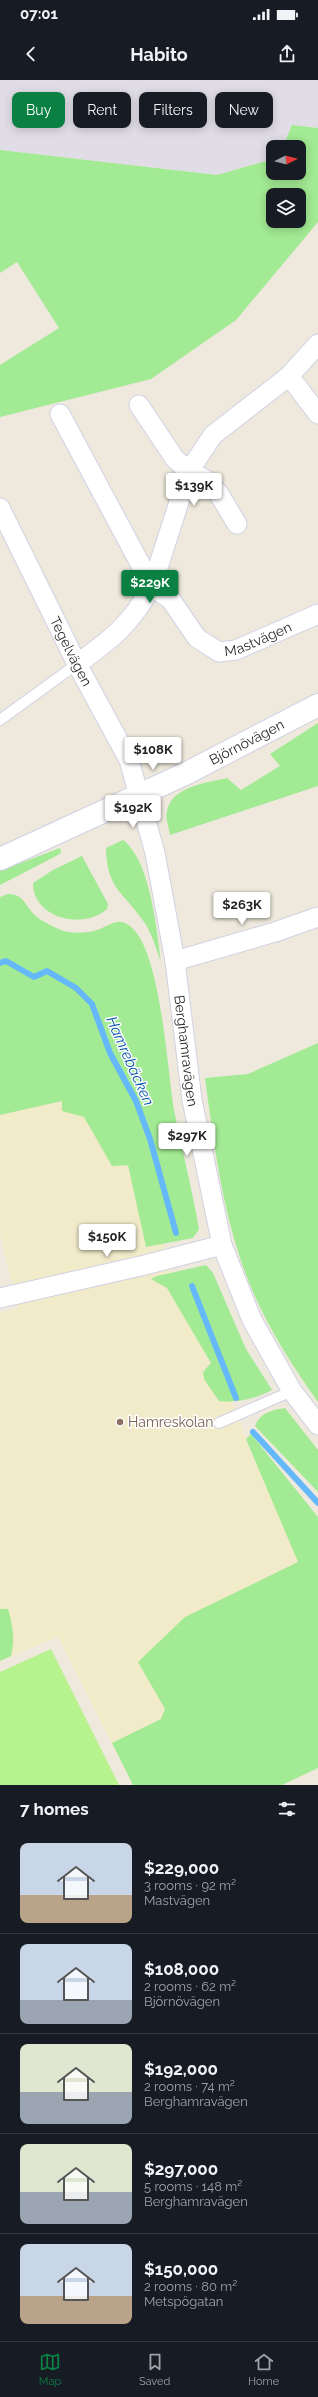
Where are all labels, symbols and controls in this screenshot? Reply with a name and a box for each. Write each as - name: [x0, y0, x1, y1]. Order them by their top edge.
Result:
- text: 07:01: [20, 5, 58, 23]
- icon: back: [20, 43, 42, 65]
- icon: share: [276, 43, 298, 65]
- text: Habito: [130, 44, 188, 65]
- chip: Buy: [12, 92, 65, 128]
- chip: Rent: [73, 92, 131, 128]
- chip: Filters: [139, 92, 207, 128]
- chip: New: [215, 92, 273, 128]
- north arrow: [266, 140, 306, 180]
- map controls: [266, 140, 306, 228]
- button: layers: [266, 188, 306, 228]
- pin: $139K: [166, 473, 222, 507]
- text: $139K: [175, 478, 213, 493]
- pin: $229K: [122, 570, 178, 604]
- text: $229K: [130, 575, 170, 590]
- street label: Tegelvägen: [47, 614, 95, 689]
- street label: Mastvägen: [224, 619, 294, 659]
- street label: Björnövägen: [207, 716, 287, 768]
- pin: $108K: [125, 737, 181, 771]
- text: $108K: [133, 742, 173, 757]
- pin: $192K: [105, 795, 161, 829]
- text: $192K: [114, 800, 152, 815]
- pin: $263K: [214, 892, 270, 926]
- text: $263K: [222, 897, 262, 912]
- street label: Berghamravägen: [171, 994, 201, 1108]
- water label: Hamrebäcken: [102, 1014, 158, 1108]
- pin: $297K: [159, 1123, 215, 1157]
- text: $297K: [167, 1128, 207, 1143]
- pin: $150K: [79, 1224, 135, 1258]
- text: $150K: [88, 1229, 126, 1244]
- place label: Hamreskolan: [128, 1414, 213, 1430]
- marker: Hamreskolan: [115, 1417, 125, 1427]
- icon: filters: [276, 1798, 298, 1820]
- text: 7 homes: [20, 1799, 89, 1819]
- text: $229,000: [144, 1858, 219, 1878]
- icon: home: [52, 1859, 100, 1907]
- text: 3 rooms · 92 m²: [144, 1878, 236, 1893]
- text: Mastvägen: [144, 1893, 210, 1908]
- text: $108,000: [144, 1959, 219, 1979]
- icon: home: [52, 1960, 100, 2008]
- text: 2 rooms · 62 m²: [144, 1979, 236, 1994]
- text: Björnövägen: [144, 1994, 220, 2009]
- text: $192,000: [144, 2059, 218, 2079]
- icon: home: [52, 2060, 100, 2108]
- text: 2 rooms · 74 m²: [144, 2079, 235, 2094]
- text: Berghamravägen: [144, 2094, 248, 2109]
- text: $297,000: [144, 2159, 218, 2179]
- icon: home: [52, 2160, 100, 2208]
- text: 5 rooms · 148 m²: [144, 2179, 242, 2194]
- text: Berghamravägen: [144, 2194, 248, 2209]
- text: $150,000: [144, 2259, 218, 2279]
- icon: home: [52, 2260, 100, 2308]
- text: 2 rooms · 80 m²: [144, 2279, 237, 2294]
- text: Metspögatan: [144, 2294, 223, 2309]
- tab: Map: [39, 2351, 61, 2388]
- tab: Saved: [139, 2351, 170, 2388]
- tab: Home: [248, 2351, 279, 2388]

